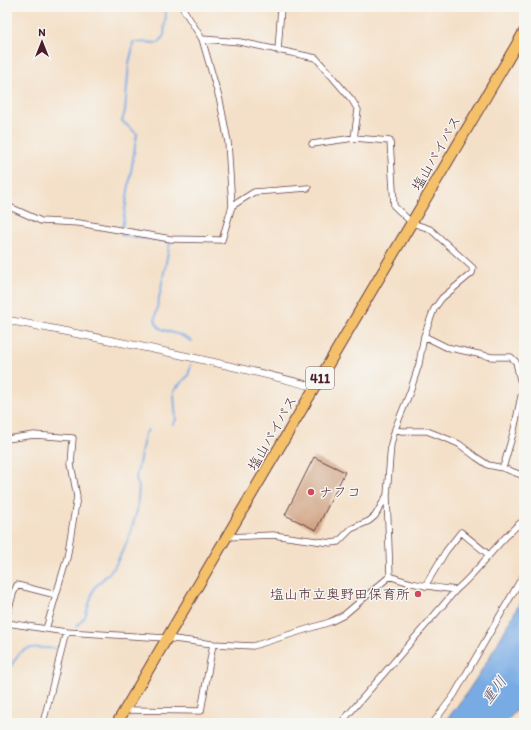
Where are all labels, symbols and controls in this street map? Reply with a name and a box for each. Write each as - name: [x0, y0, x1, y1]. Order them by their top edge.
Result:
- north arrow: [22, 22, 62, 62]
- text: N: [38, 26, 46, 39]
- street label: 塩山バイパス: [408, 113, 465, 194]
- road number: 411: [306, 367, 334, 389]
- street label: 塩山バイパス: [244, 393, 301, 474]
- place label: ナフコ: [319, 484, 361, 501]
- marker: ナフコ: [306, 487, 316, 497]
- place label: 塩山市立奥野田保育所: [270, 586, 410, 603]
- marker: 塩山市立奥野田保育所: [413, 589, 423, 599]
- water label: 重川: [478, 673, 510, 707]

